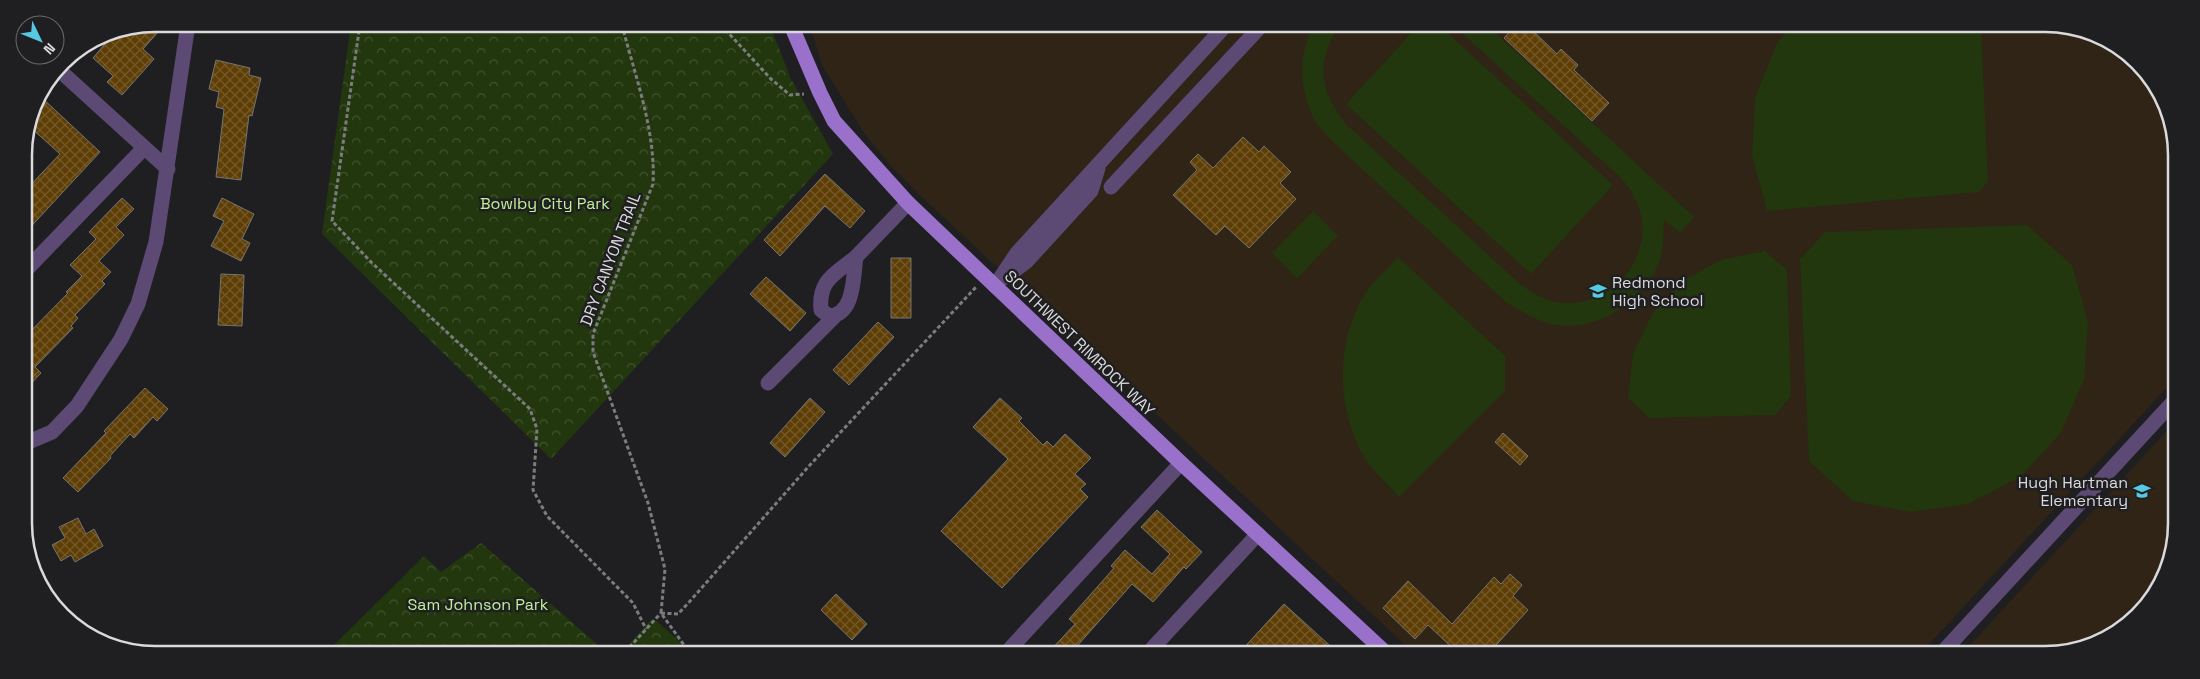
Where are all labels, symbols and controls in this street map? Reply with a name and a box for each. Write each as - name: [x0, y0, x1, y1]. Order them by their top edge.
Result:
- north arrow: [15, 15, 65, 65]
- text: N: [40, 39, 59, 58]
- street label: DRY CANYON TRAIL: [575, 189, 646, 329]
- park label: Bowlby City Park: [480, 193, 610, 214]
- street label: SOUTHWEST RIMROCK WAY: [1000, 266, 1160, 421]
- place label: Redmond High School: [1612, 272, 1703, 311]
- school or university icon: Redmond High School: [1588, 281, 1608, 301]
- place label: Hugh Hartman Elementary: [2018, 472, 2128, 511]
- school or university icon: Hugh Hartman Elementary: [2132, 481, 2152, 501]
- park label: Sam Johnson Park: [408, 594, 549, 615]

